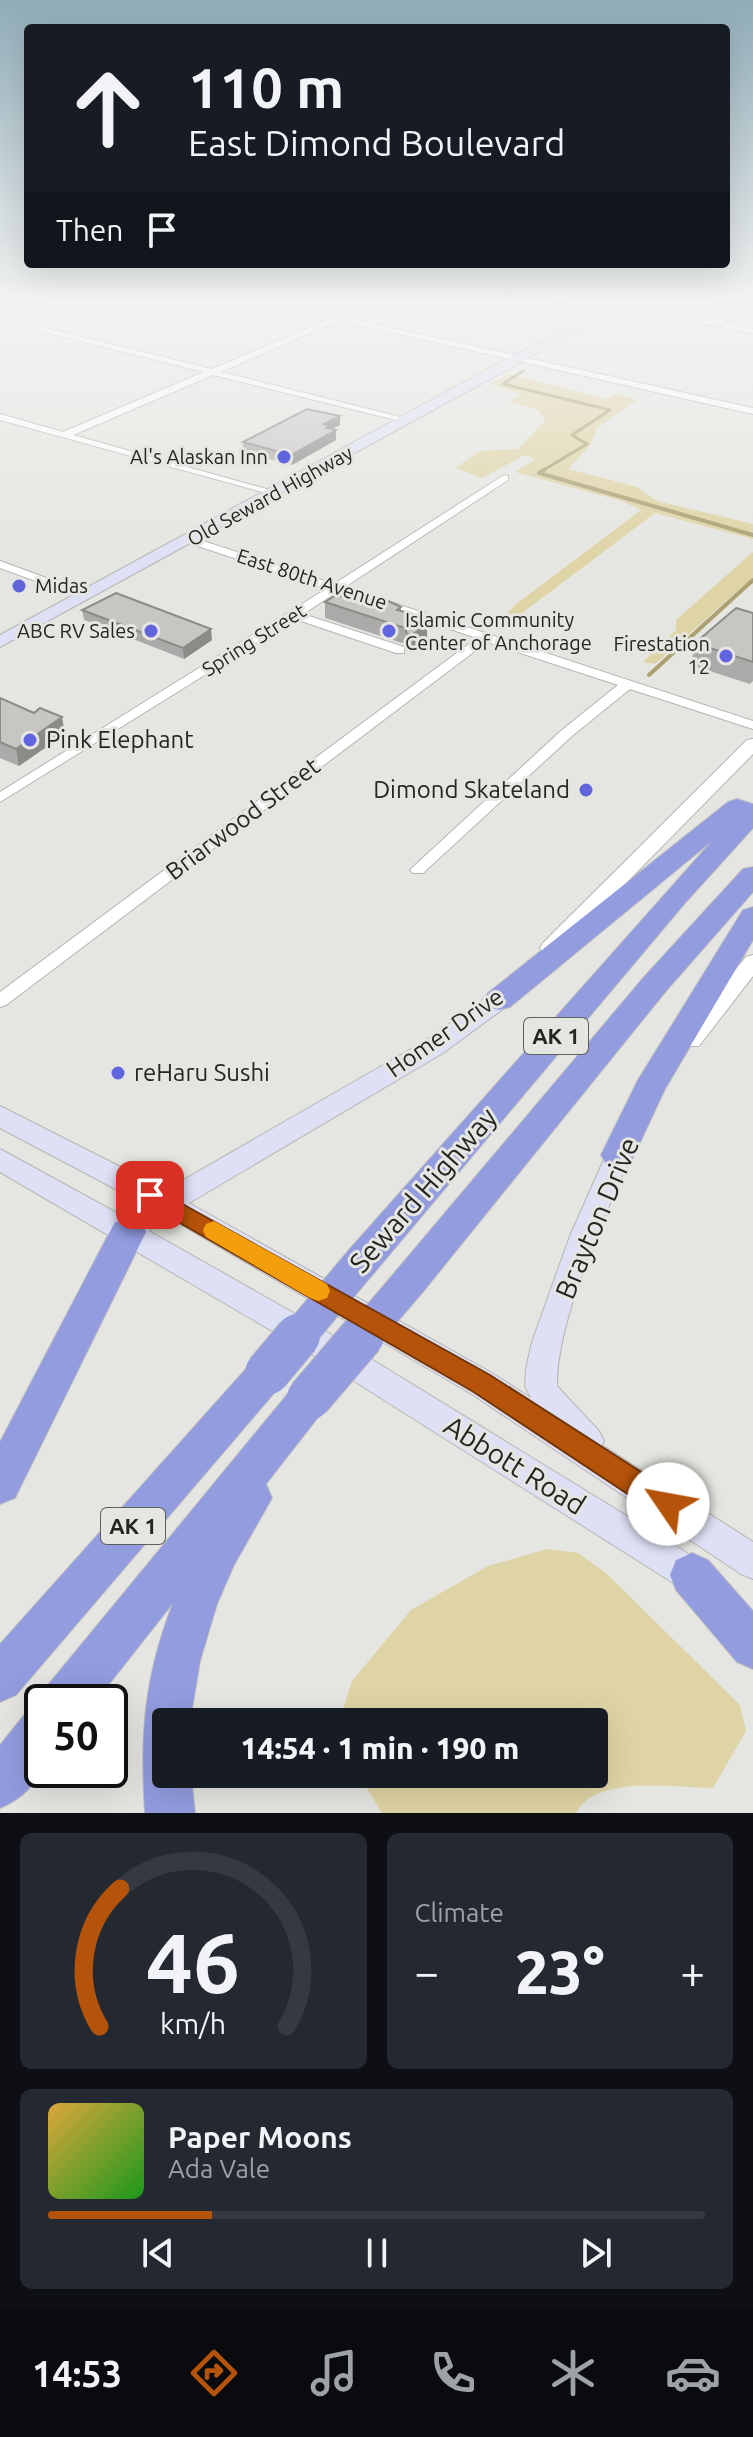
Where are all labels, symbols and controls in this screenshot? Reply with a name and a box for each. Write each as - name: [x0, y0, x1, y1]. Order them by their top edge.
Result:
- icon: ahead: [56, 56, 160, 160]
- text: 110 m: [188, 56, 344, 119]
- text: East Dimond Boulevard: [188, 122, 565, 163]
- icon: arrive: [140, 208, 184, 252]
- text: Then: [56, 213, 124, 247]
- street label: Old Seward Highway: [183, 440, 357, 551]
- place label: Al's Alaskan Inn: [130, 445, 268, 468]
- marker: Al's Alaskan Inn: [275, 448, 293, 466]
- street label: East 80th Avenue: [234, 543, 390, 614]
- place label: Midas: [35, 574, 88, 597]
- marker: Midas: [10, 577, 28, 595]
- street label: Spring Street: [198, 598, 310, 681]
- place label: Islamic Community Center of Anchorage: [405, 608, 592, 654]
- place label: ABC RV Sales: [17, 619, 135, 642]
- marker: ABC RV Sales: [142, 622, 160, 640]
- marker: Islamic Community Center of Anchorage: [380, 622, 398, 640]
- place label: Firestation 12: [613, 632, 710, 678]
- marker: Firestation 12: [717, 647, 735, 665]
- place label: Pink Elephant: [46, 726, 194, 753]
- marker: Pink Elephant: [21, 731, 39, 749]
- street label: Briarwood Street: [161, 752, 325, 885]
- place label: Dimond Skateland: [373, 776, 570, 803]
- marker: Dimond Skateland: [577, 781, 595, 799]
- street label: Homer Drive: [381, 983, 508, 1083]
- road number: AK 1: [524, 1018, 588, 1054]
- place label: reHaru Sushi: [134, 1059, 270, 1086]
- marker: reHaru Sushi: [109, 1064, 127, 1082]
- street label: Seward Highway: [343, 1101, 502, 1278]
- street label: Brayton Drive: [549, 1133, 644, 1303]
- pin: [116, 1161, 184, 1229]
- icon: arrive: [128, 1173, 172, 1217]
- street label: Abbott Road: [439, 1409, 591, 1520]
- position arrow: [626, 1462, 710, 1546]
- road number: AK 1: [101, 1508, 165, 1544]
- speed limit sign: 50: [24, 1684, 128, 1788]
- text: 14:54 · 1 min · 190 m: [241, 1731, 519, 1765]
- text: Climate: [415, 1898, 504, 1927]
- text: 46: [146, 1915, 240, 2009]
- text: 23°: [515, 1938, 604, 2005]
- text: −: [415, 1947, 439, 1996]
- text: +: [680, 1947, 705, 1996]
- text: km/h: [160, 2007, 226, 2039]
- text: Paper Moons: [168, 2120, 352, 2154]
- text: Ada Vale: [168, 2154, 270, 2183]
- icon: previous: [136, 2231, 180, 2275]
- icon: pause: [355, 2231, 399, 2275]
- icon: next: [574, 2231, 618, 2275]
- icon: directions: [186, 2345, 242, 2401]
- icon: music: [306, 2345, 362, 2401]
- icon: phone: [425, 2345, 481, 2401]
- icon: climate: [545, 2345, 601, 2401]
- icon: car: [665, 2345, 721, 2401]
- text: 14:53: [32, 2353, 122, 2394]

